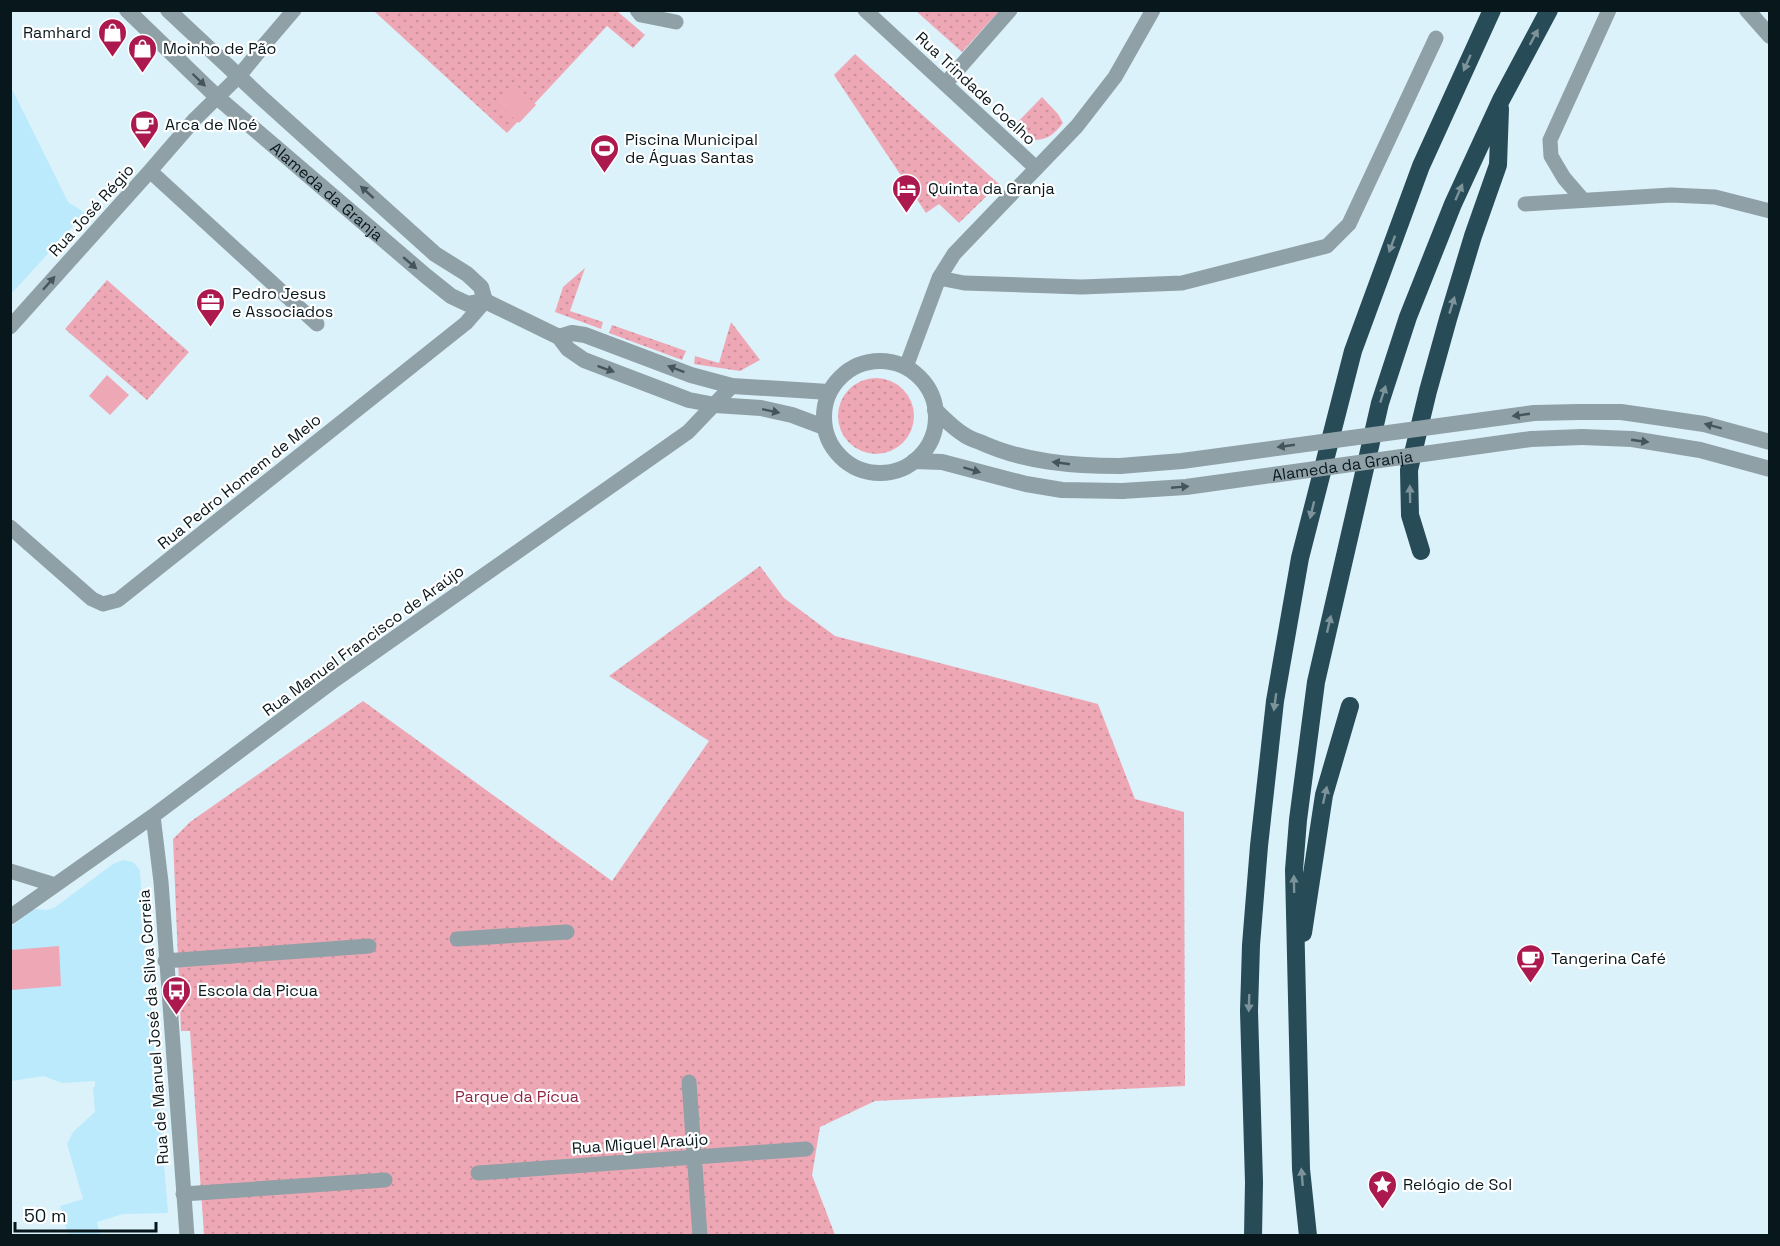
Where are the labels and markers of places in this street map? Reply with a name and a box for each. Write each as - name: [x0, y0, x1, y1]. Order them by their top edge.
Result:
- shop icon: Ramhard: [96, 16, 128, 58]
- place label: Ramhard: [23, 22, 91, 43]
- shop icon: Moinho de Pão: [126, 32, 158, 74]
- place label: Moinho de Pão: [163, 38, 276, 59]
- cafe icon: Arca de Noé: [128, 108, 160, 150]
- place label: Arca de Noé: [165, 114, 258, 135]
- place label: Piscina Municipal de Águas Santas: [625, 129, 758, 168]
- sports icon: Piscina Municipal de Águas Santas: [588, 132, 620, 174]
- hotel icon: Quinta da Granja: [891, 172, 923, 214]
- place label: Quinta da Granja: [928, 178, 1055, 199]
- place label: Pedro Jesus e Associados: [232, 283, 333, 322]
- office icon: Pedro Jesus e Associados: [195, 286, 227, 328]
- cafe icon: Tangerina Café: [1514, 942, 1546, 984]
- place label: Tangerina Café: [1551, 948, 1666, 969]
- bus stop icon: Escola da Picua: [161, 974, 193, 1016]
- place label: Escola da Picua: [198, 980, 318, 1001]
- place icon: Relógio de Sol: [1366, 1168, 1398, 1210]
- place label: Relógio de Sol: [1403, 1174, 1512, 1195]

